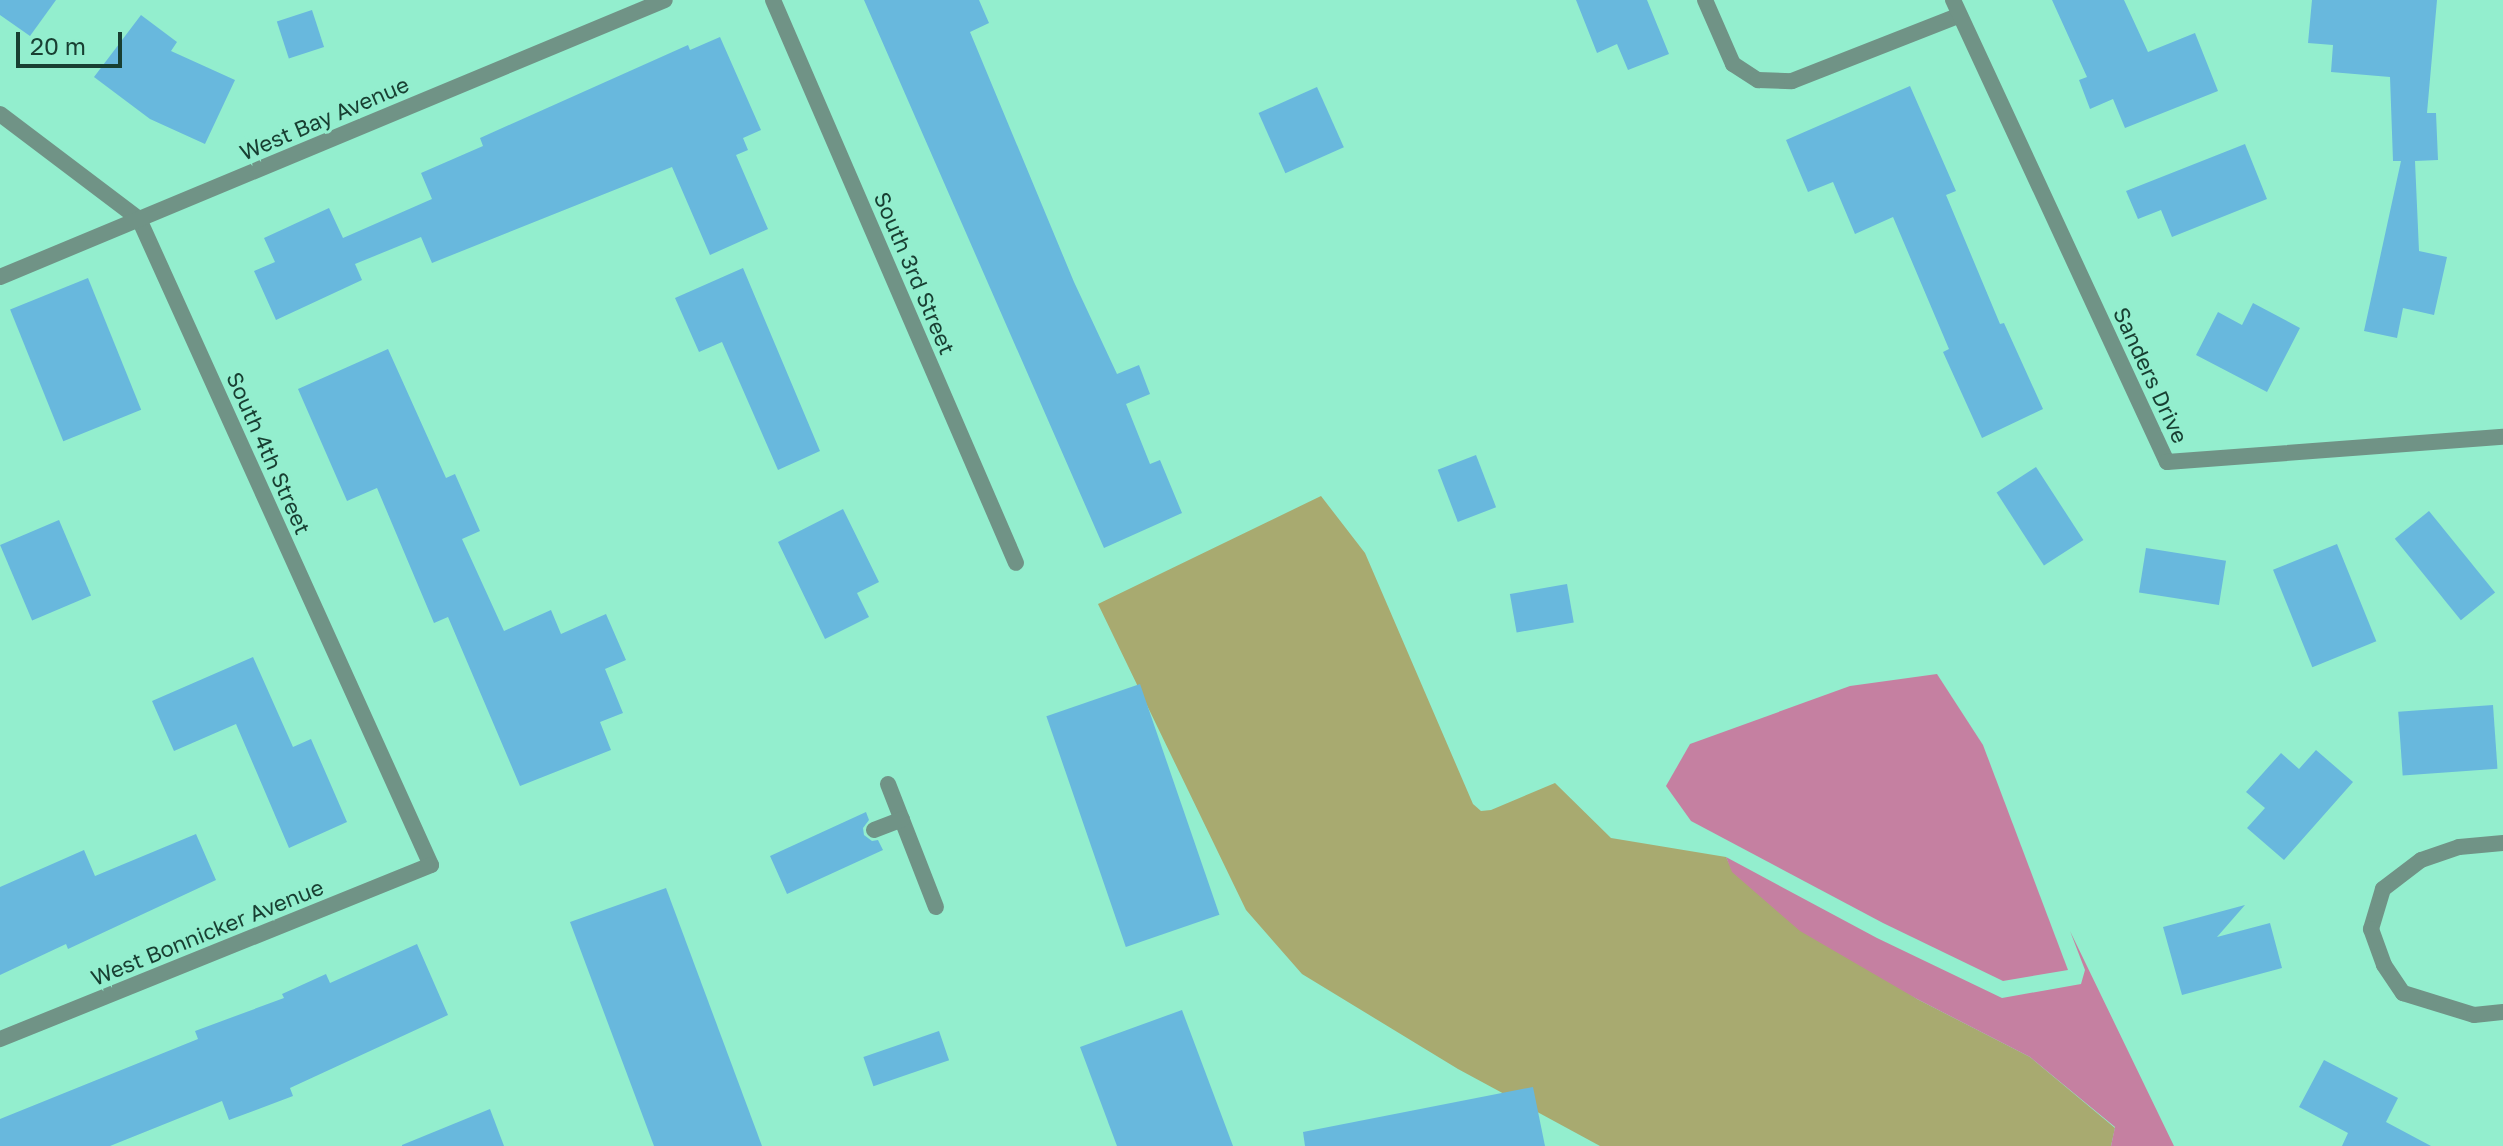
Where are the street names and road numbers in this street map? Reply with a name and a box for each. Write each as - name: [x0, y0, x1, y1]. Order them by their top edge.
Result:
- street label: West Bay Avenue: [235, 70, 413, 166]
- street label: South 3rd Street: [869, 188, 961, 358]
- street label: Sanders Drive: [2108, 303, 2194, 447]
- street label: South 4th Street: [221, 368, 317, 538]
- street label: West Bonnicker Avenue: [87, 873, 327, 991]

